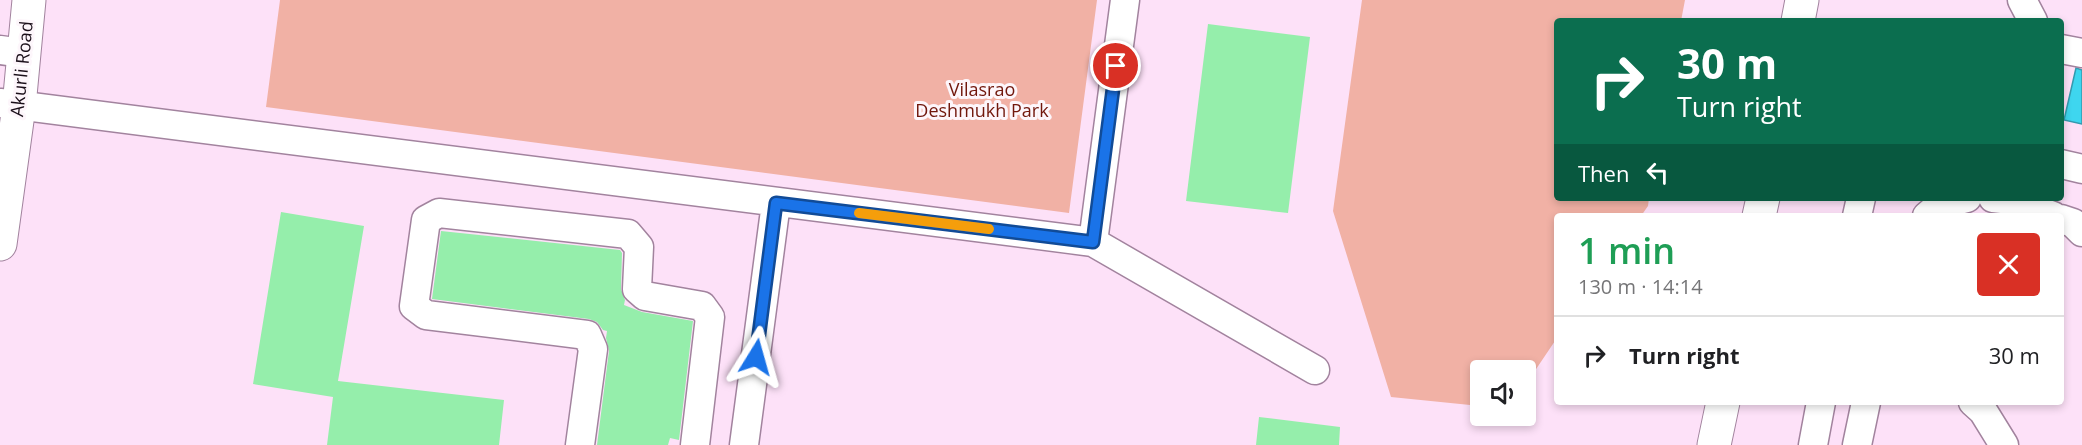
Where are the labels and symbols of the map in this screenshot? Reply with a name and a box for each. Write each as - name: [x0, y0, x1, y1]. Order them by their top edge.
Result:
- street label: Akurli Road: [4, 20, 38, 118]
- pin: [1090, 40, 1141, 91]
- park label: Vilasrao Deshmukh Park: [915, 77, 1049, 122]
- position arrow: [724, 325, 788, 389]

